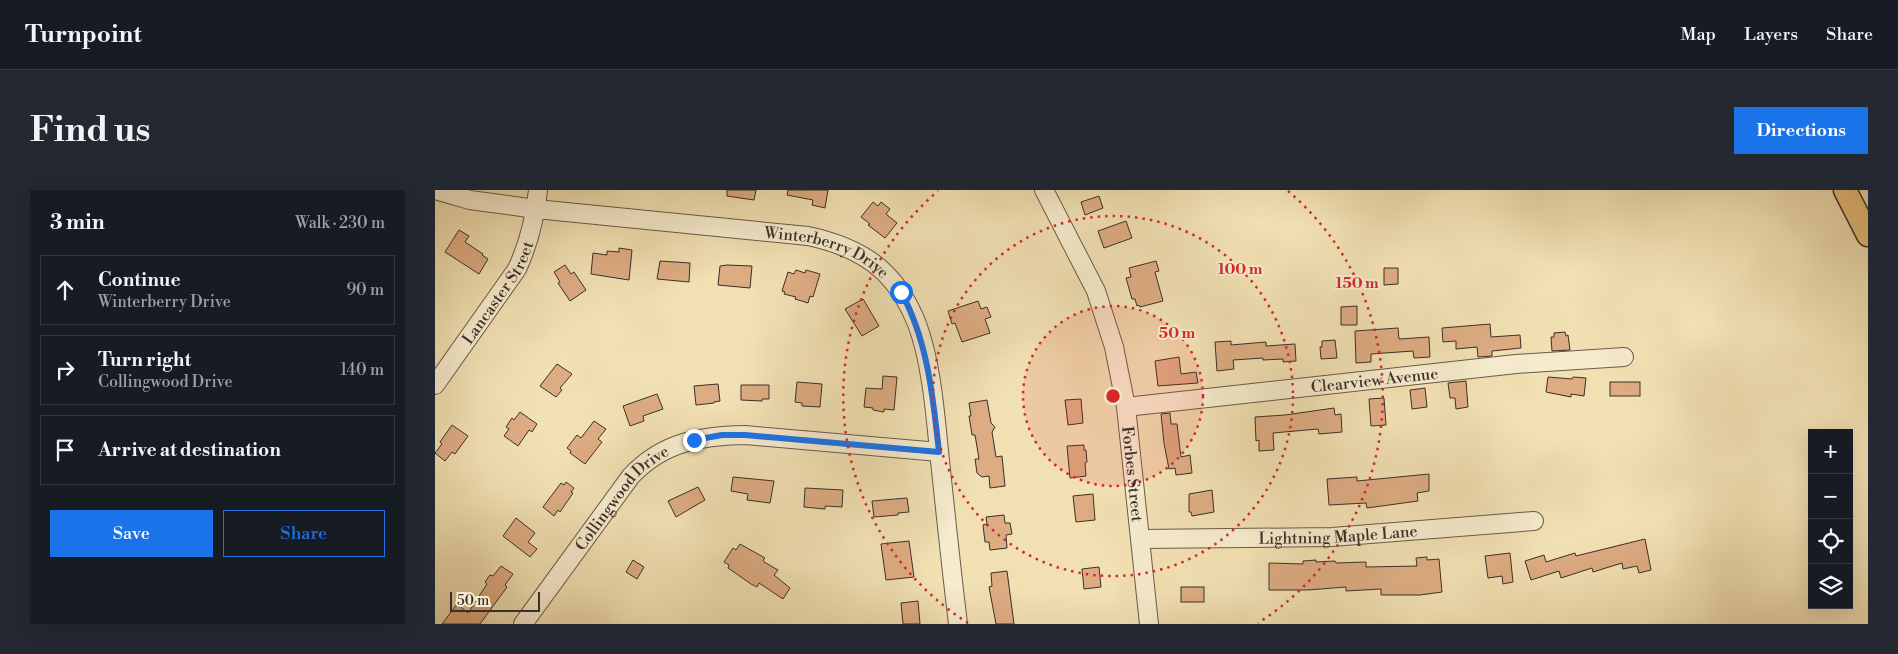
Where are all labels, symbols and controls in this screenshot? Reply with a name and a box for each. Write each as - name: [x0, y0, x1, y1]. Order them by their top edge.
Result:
- text: Turnpoint: [25, 20, 142, 50]
- text: Map: [1681, 23, 1716, 46]
- text: Layers: [1744, 23, 1798, 46]
- text: Share: [1826, 23, 1873, 46]
- button: Directions: [1734, 107, 1868, 154]
- text: Find us: [30, 109, 150, 152]
- text: 3 min: [50, 210, 105, 236]
- text: Walk · 230 m: [295, 213, 385, 233]
- street label: Winterberry Drive: [762, 223, 893, 283]
- street label: Lancaster Street: [458, 238, 538, 348]
- text: 100 m: [1218, 260, 1263, 279]
- text: Continue: [98, 268, 181, 292]
- text: 150 m: [1335, 274, 1379, 293]
- icon: ahead: [51, 276, 79, 304]
- text: 90 m: [346, 280, 384, 300]
- route start: [890, 281, 913, 304]
- text: Winterberry Drive: [98, 292, 231, 312]
- text: 50 m: [1159, 324, 1195, 343]
- text: Turn right: [98, 348, 191, 372]
- icon: right: [51, 356, 79, 384]
- text: 140 m: [340, 360, 384, 380]
- street label: Clearview Avenue: [1310, 364, 1439, 398]
- text: Collingwood Drive: [98, 372, 233, 392]
- centre of rings: [1104, 387, 1122, 405]
- street label: Forbes Street: [1117, 425, 1147, 523]
- route end: [683, 429, 706, 452]
- map controls: [1808, 429, 1853, 609]
- button: +: [1808, 429, 1853, 474]
- icon: arrive: [51, 436, 79, 464]
- text: Arrive at destination: [98, 438, 281, 462]
- street label: Collingwood Drive: [571, 441, 672, 555]
- button: −: [1808, 474, 1853, 519]
- button: Save: [50, 510, 213, 557]
- button: Share: [223, 510, 385, 557]
- button: locate: [1808, 519, 1853, 564]
- street label: Lightning Maple Lane: [1258, 521, 1418, 549]
- button: layers: [1808, 564, 1853, 609]
- scale bar: [450, 589, 540, 612]
- text: 50 m: [457, 592, 489, 610]

